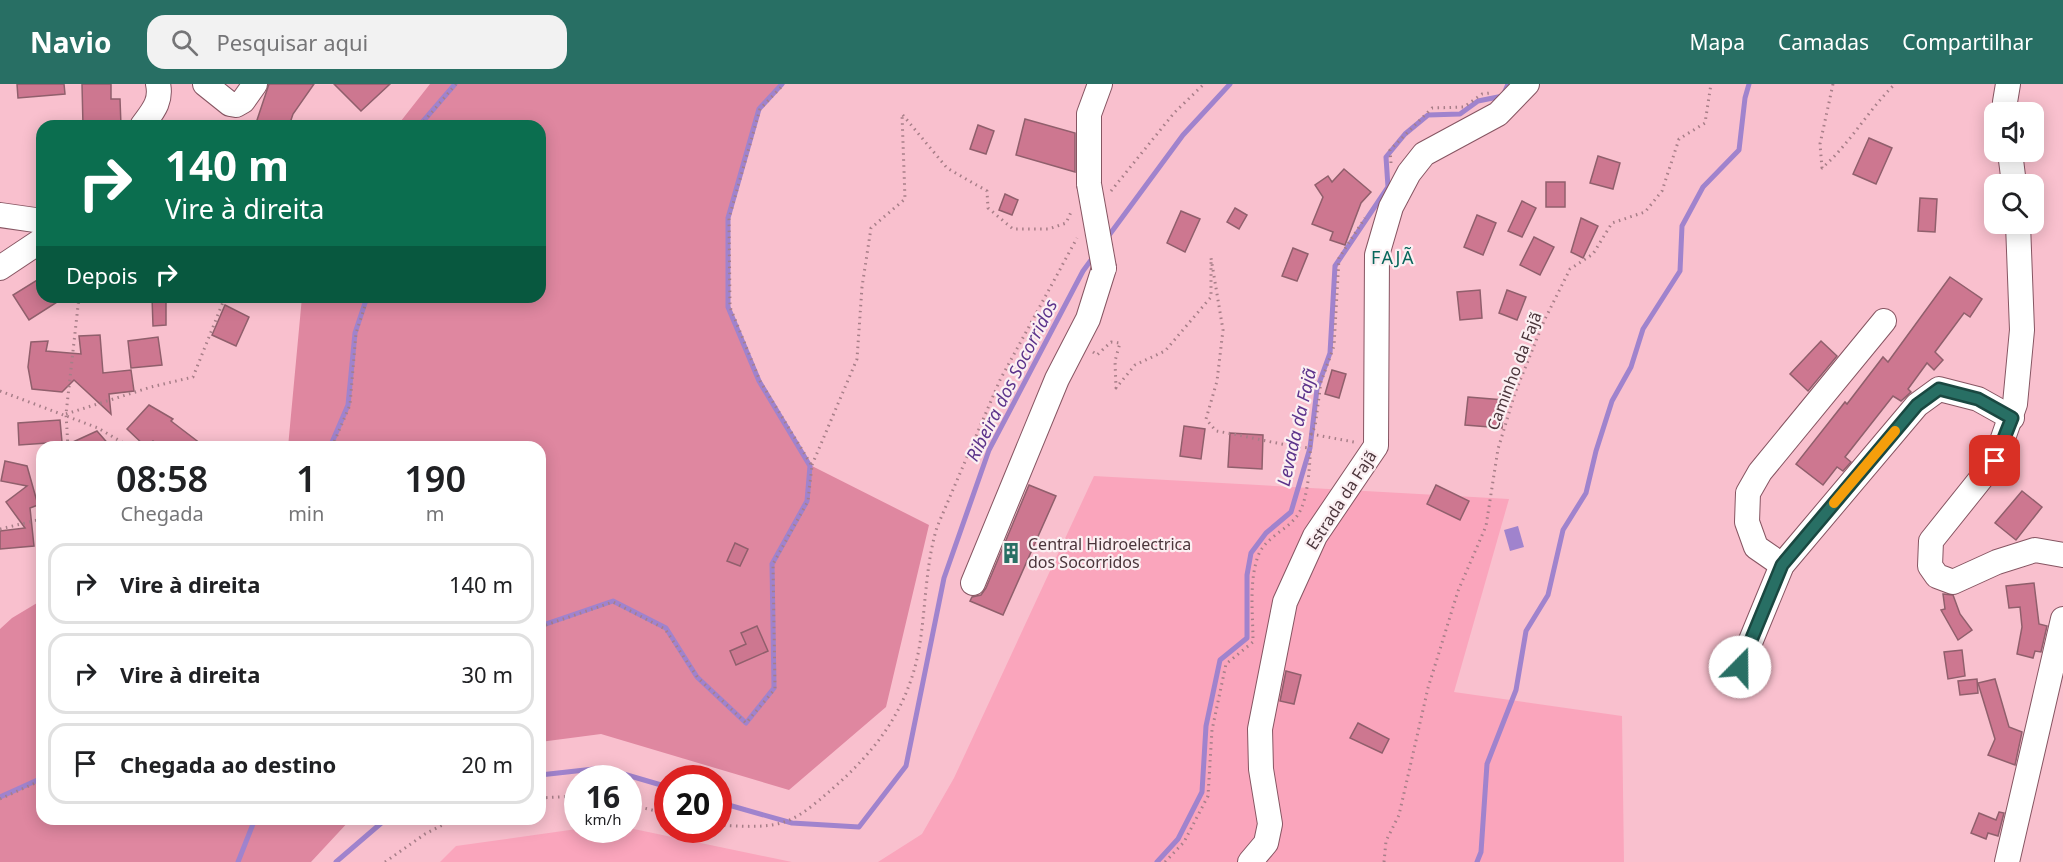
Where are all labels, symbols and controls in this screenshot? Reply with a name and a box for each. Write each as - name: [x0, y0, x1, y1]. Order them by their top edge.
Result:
- search box: [147, 15, 567, 69]
- text: Navio: [30, 23, 111, 61]
- icon: search: [168, 26, 201, 59]
- text: Pesquisar aqui: [216, 27, 368, 57]
- text: Mapa: [1689, 28, 1745, 56]
- text: Camadas: [1778, 28, 1869, 56]
- text: Compartilhar: [1902, 28, 2033, 56]
- map controls: [1984, 102, 2044, 234]
- button: sound: [1984, 102, 2044, 162]
- text: 140 m: [165, 136, 289, 193]
- icon: right: [66, 144, 144, 222]
- button: search: [1984, 174, 2044, 234]
- text: Vire à direita: [165, 190, 324, 227]
- district label: FAJÃ: [1371, 245, 1415, 269]
- icon: right: [150, 258, 183, 291]
- text: Depois: [66, 260, 138, 290]
- water label: Ribeira dos Socorridos: [960, 295, 1062, 465]
- street label: Caminho da Fajã: [1481, 309, 1547, 433]
- water label: Levada da Fajã: [1271, 366, 1321, 488]
- pin: [1969, 435, 2020, 486]
- icon: arrive: [1978, 444, 2011, 477]
- street label: Estrada da Fajã: [1301, 446, 1381, 554]
- text: 08:58: [116, 454, 208, 503]
- text: 1: [296, 454, 317, 503]
- text: 190: [404, 454, 466, 503]
- text: Chegada: [120, 500, 204, 527]
- text: min: [288, 500, 324, 527]
- text: m: [426, 500, 445, 527]
- place label: Central Hidroelectrica dos Socorridos: [1028, 533, 1191, 573]
- building icon: Central Hidroelectrica dos Socorridos: [999, 541, 1023, 565]
- icon: right: [69, 567, 102, 600]
- text: Vire à direita: [120, 569, 260, 599]
- text: 140 m: [449, 569, 513, 599]
- position arrow: [1708, 635, 1772, 699]
- icon: right: [69, 657, 102, 690]
- text: Vire à direita: [120, 659, 260, 689]
- text: 30 m: [462, 659, 513, 689]
- icon: arrive: [69, 747, 102, 780]
- text: Chegada ao destino: [120, 749, 336, 779]
- text: 20 m: [462, 749, 513, 779]
- speed limit sign: 20: [654, 765, 732, 843]
- text: 16: [586, 776, 620, 817]
- text: km/h: [585, 809, 621, 829]

